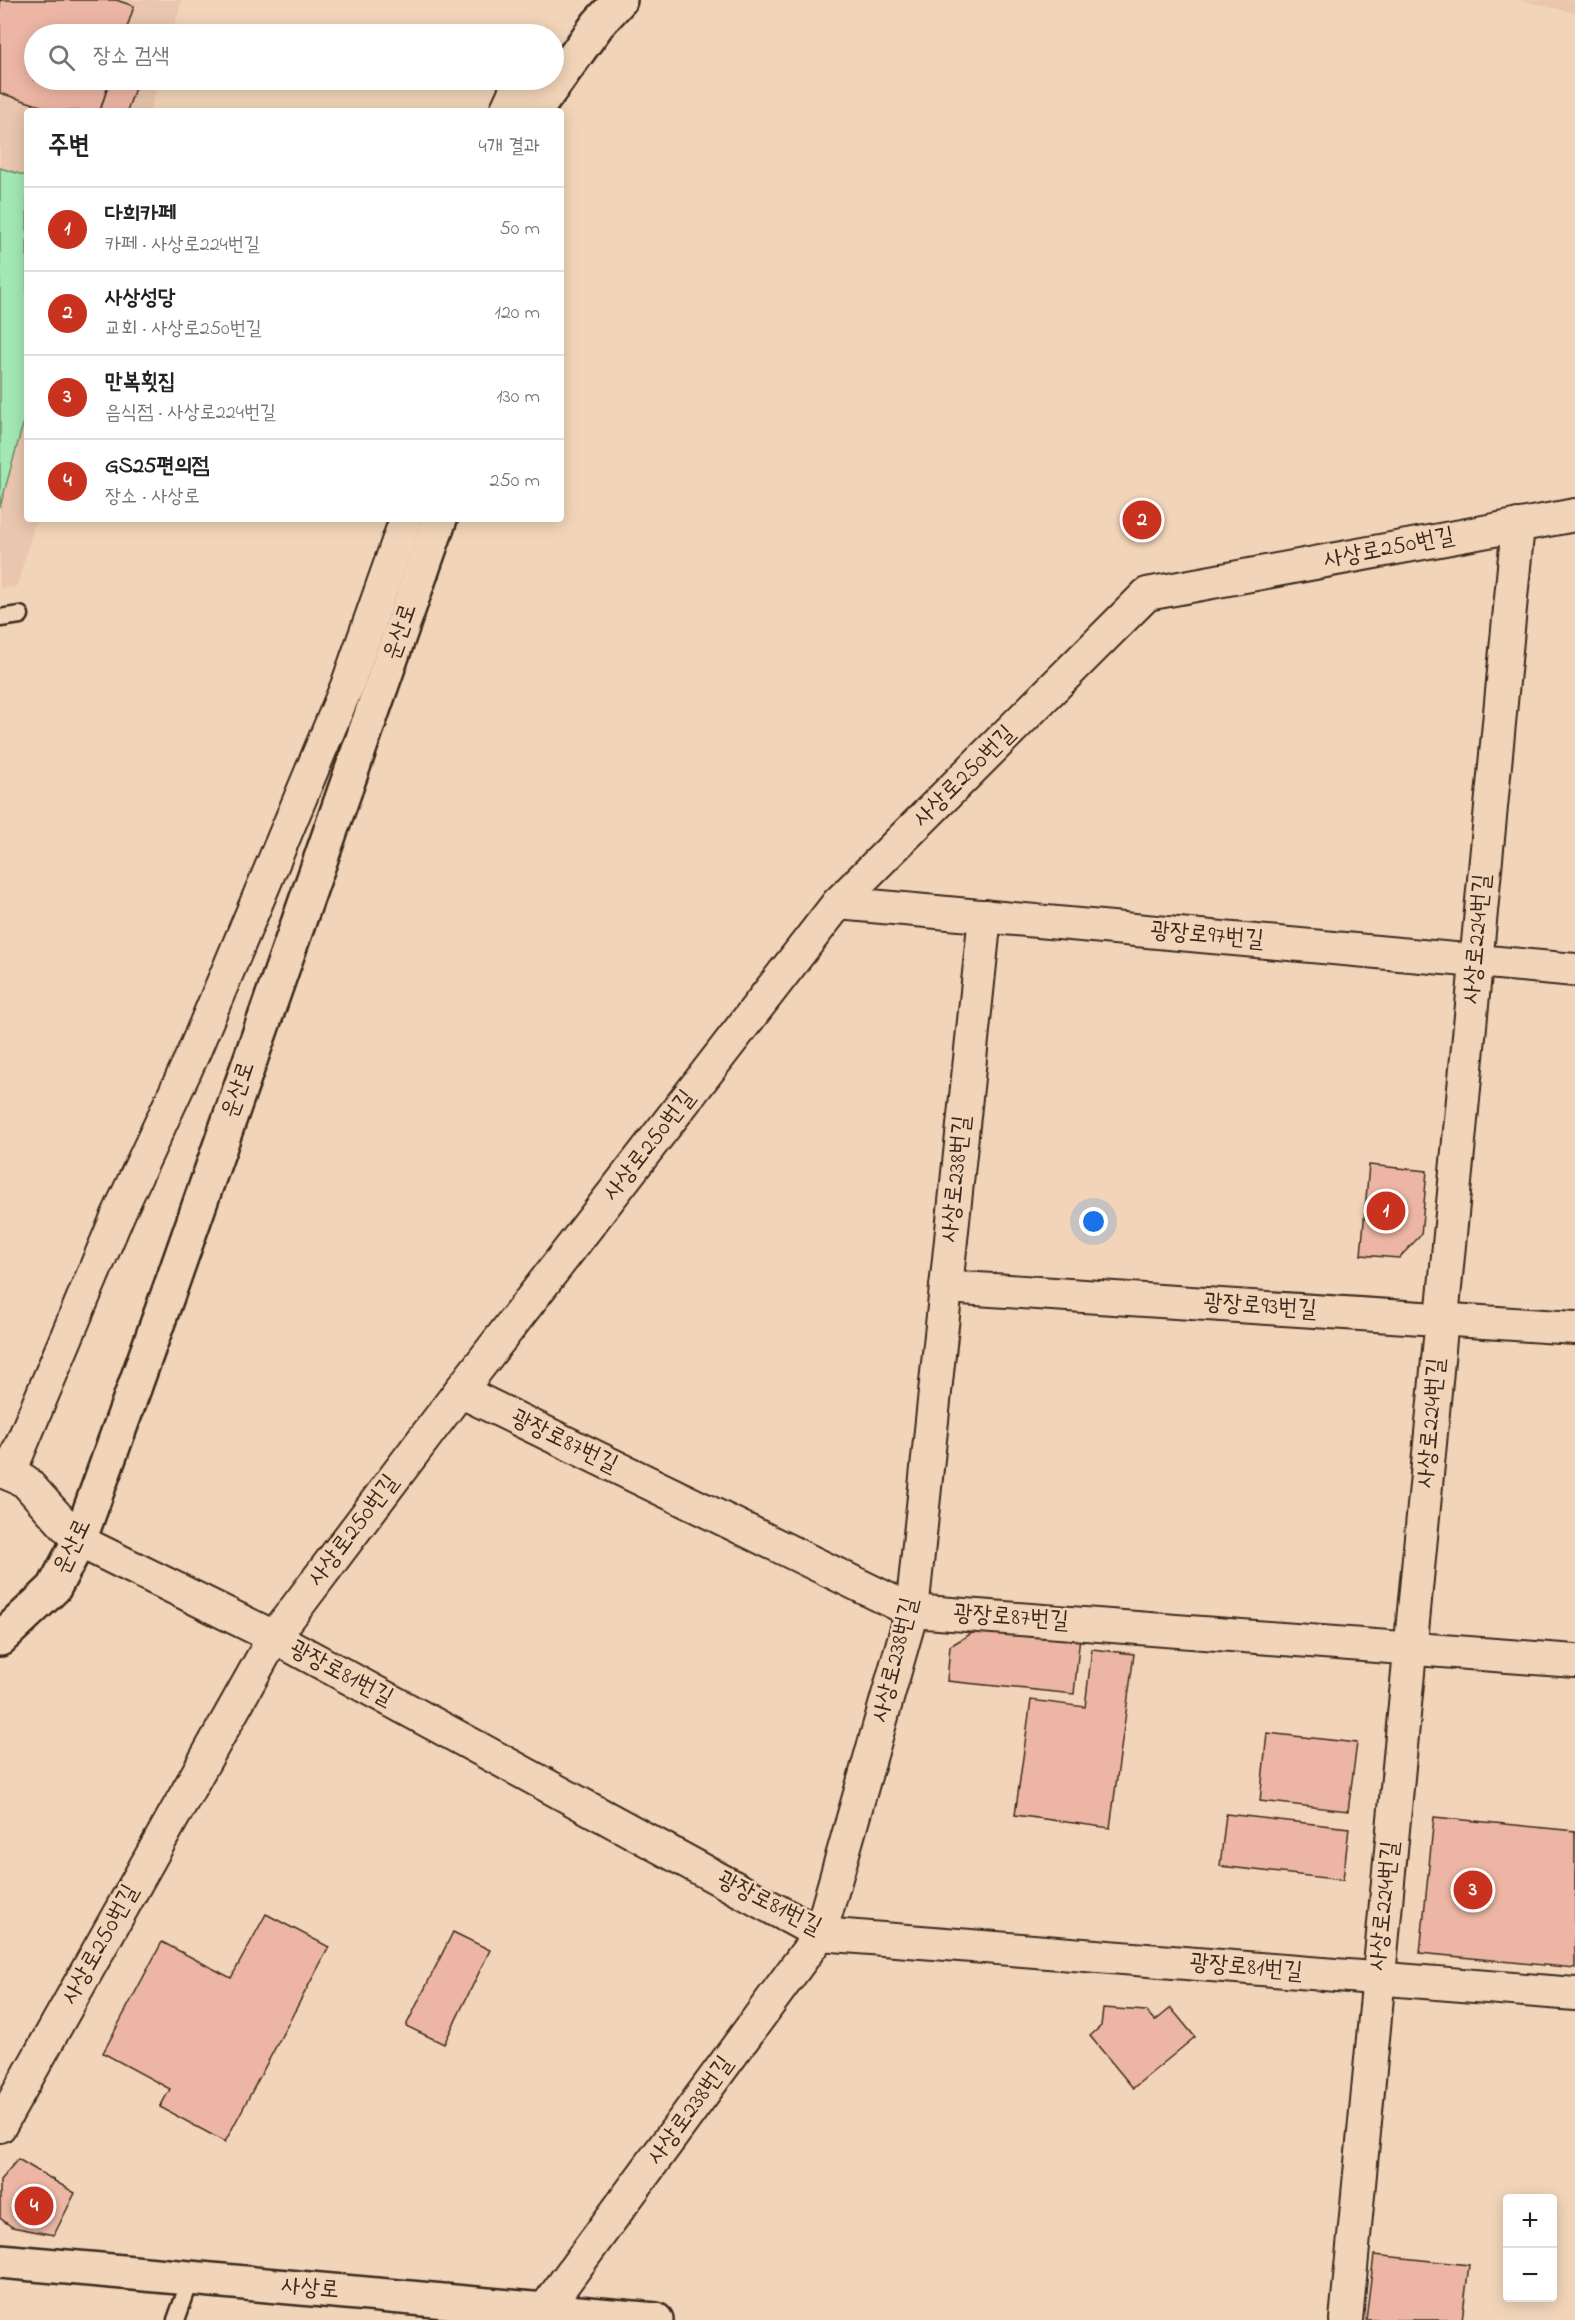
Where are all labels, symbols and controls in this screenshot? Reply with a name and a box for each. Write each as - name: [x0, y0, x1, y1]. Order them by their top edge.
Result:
- search box: [24, 24, 564, 90]
- icon: search: [45, 41, 78, 74]
- text: 장소 검색: [93, 41, 169, 73]
- text: 주변: [48, 128, 90, 166]
- text: 4개 결과: [478, 133, 540, 162]
- text: 다희카페: [105, 199, 176, 231]
- text: 1: [64, 215, 71, 244]
- text: 50 m: [499, 215, 540, 244]
- text: 카페 · 사상로224번길: [105, 231, 260, 260]
- text: 사상성당: [105, 283, 176, 315]
- text: 2: [63, 299, 72, 328]
- text: 120 m: [495, 299, 540, 328]
- text: 교회 · 사상로250번길: [105, 315, 262, 344]
- text: 만복횟집: [105, 367, 176, 399]
- text: 3: [63, 383, 72, 412]
- text: 130 m: [496, 383, 540, 412]
- text: 음식점 · 사상로224번길: [105, 399, 276, 428]
- text: GS25편의점: [105, 451, 210, 483]
- text: 4: [63, 467, 72, 496]
- text: 250 m: [489, 467, 540, 496]
- text: 장소 · 사상로: [105, 483, 200, 512]
- pin: 2: [1122, 498, 1162, 542]
- street label: 사상로250번길: [1321, 519, 1457, 579]
- street label: 운산로: [375, 599, 427, 665]
- street label: 사상로250번길: [906, 718, 1024, 836]
- street label: 사상로224번길: [1455, 873, 1501, 1005]
- street label: 광장로97번길: [1149, 914, 1265, 958]
- street label: 운산로: [213, 1057, 265, 1123]
- street label: 사상로250번길: [595, 1083, 705, 1209]
- street label: 사상로238번길: [933, 1114, 981, 1244]
- pin: 1: [1366, 1188, 1406, 1234]
- your location: [1079, 1207, 1108, 1236]
- street label: 광장로93번길: [1202, 1286, 1318, 1328]
- street label: 사상로224번길: [1409, 1357, 1455, 1489]
- street label: 광장로87번길: [504, 1401, 624, 1483]
- street label: 사상로250번길: [300, 1468, 408, 1594]
- street label: 운산로: [45, 1513, 101, 1581]
- street label: 사상로238번길: [864, 1594, 928, 1726]
- street label: 광장로87번길: [952, 1597, 1070, 1639]
- street label: 광장로81번길: [283, 1632, 399, 1716]
- street label: 사상로224번길: [1361, 1839, 1409, 1973]
- street label: 광장로81번길: [711, 1863, 827, 1945]
- pin: 3: [1454, 1868, 1492, 1912]
- street label: 사상로250번길: [54, 1879, 148, 2011]
- street label: 광장로81번길: [1188, 1946, 1304, 1990]
- street label: 사상로238번길: [639, 2049, 743, 2173]
- pin: 4: [15, 2184, 54, 2228]
- map controls: [1503, 2194, 1557, 2302]
- button: +: [1503, 2194, 1557, 2248]
- button: −: [1503, 2248, 1557, 2302]
- street label: 사상로: [280, 2269, 340, 2309]

